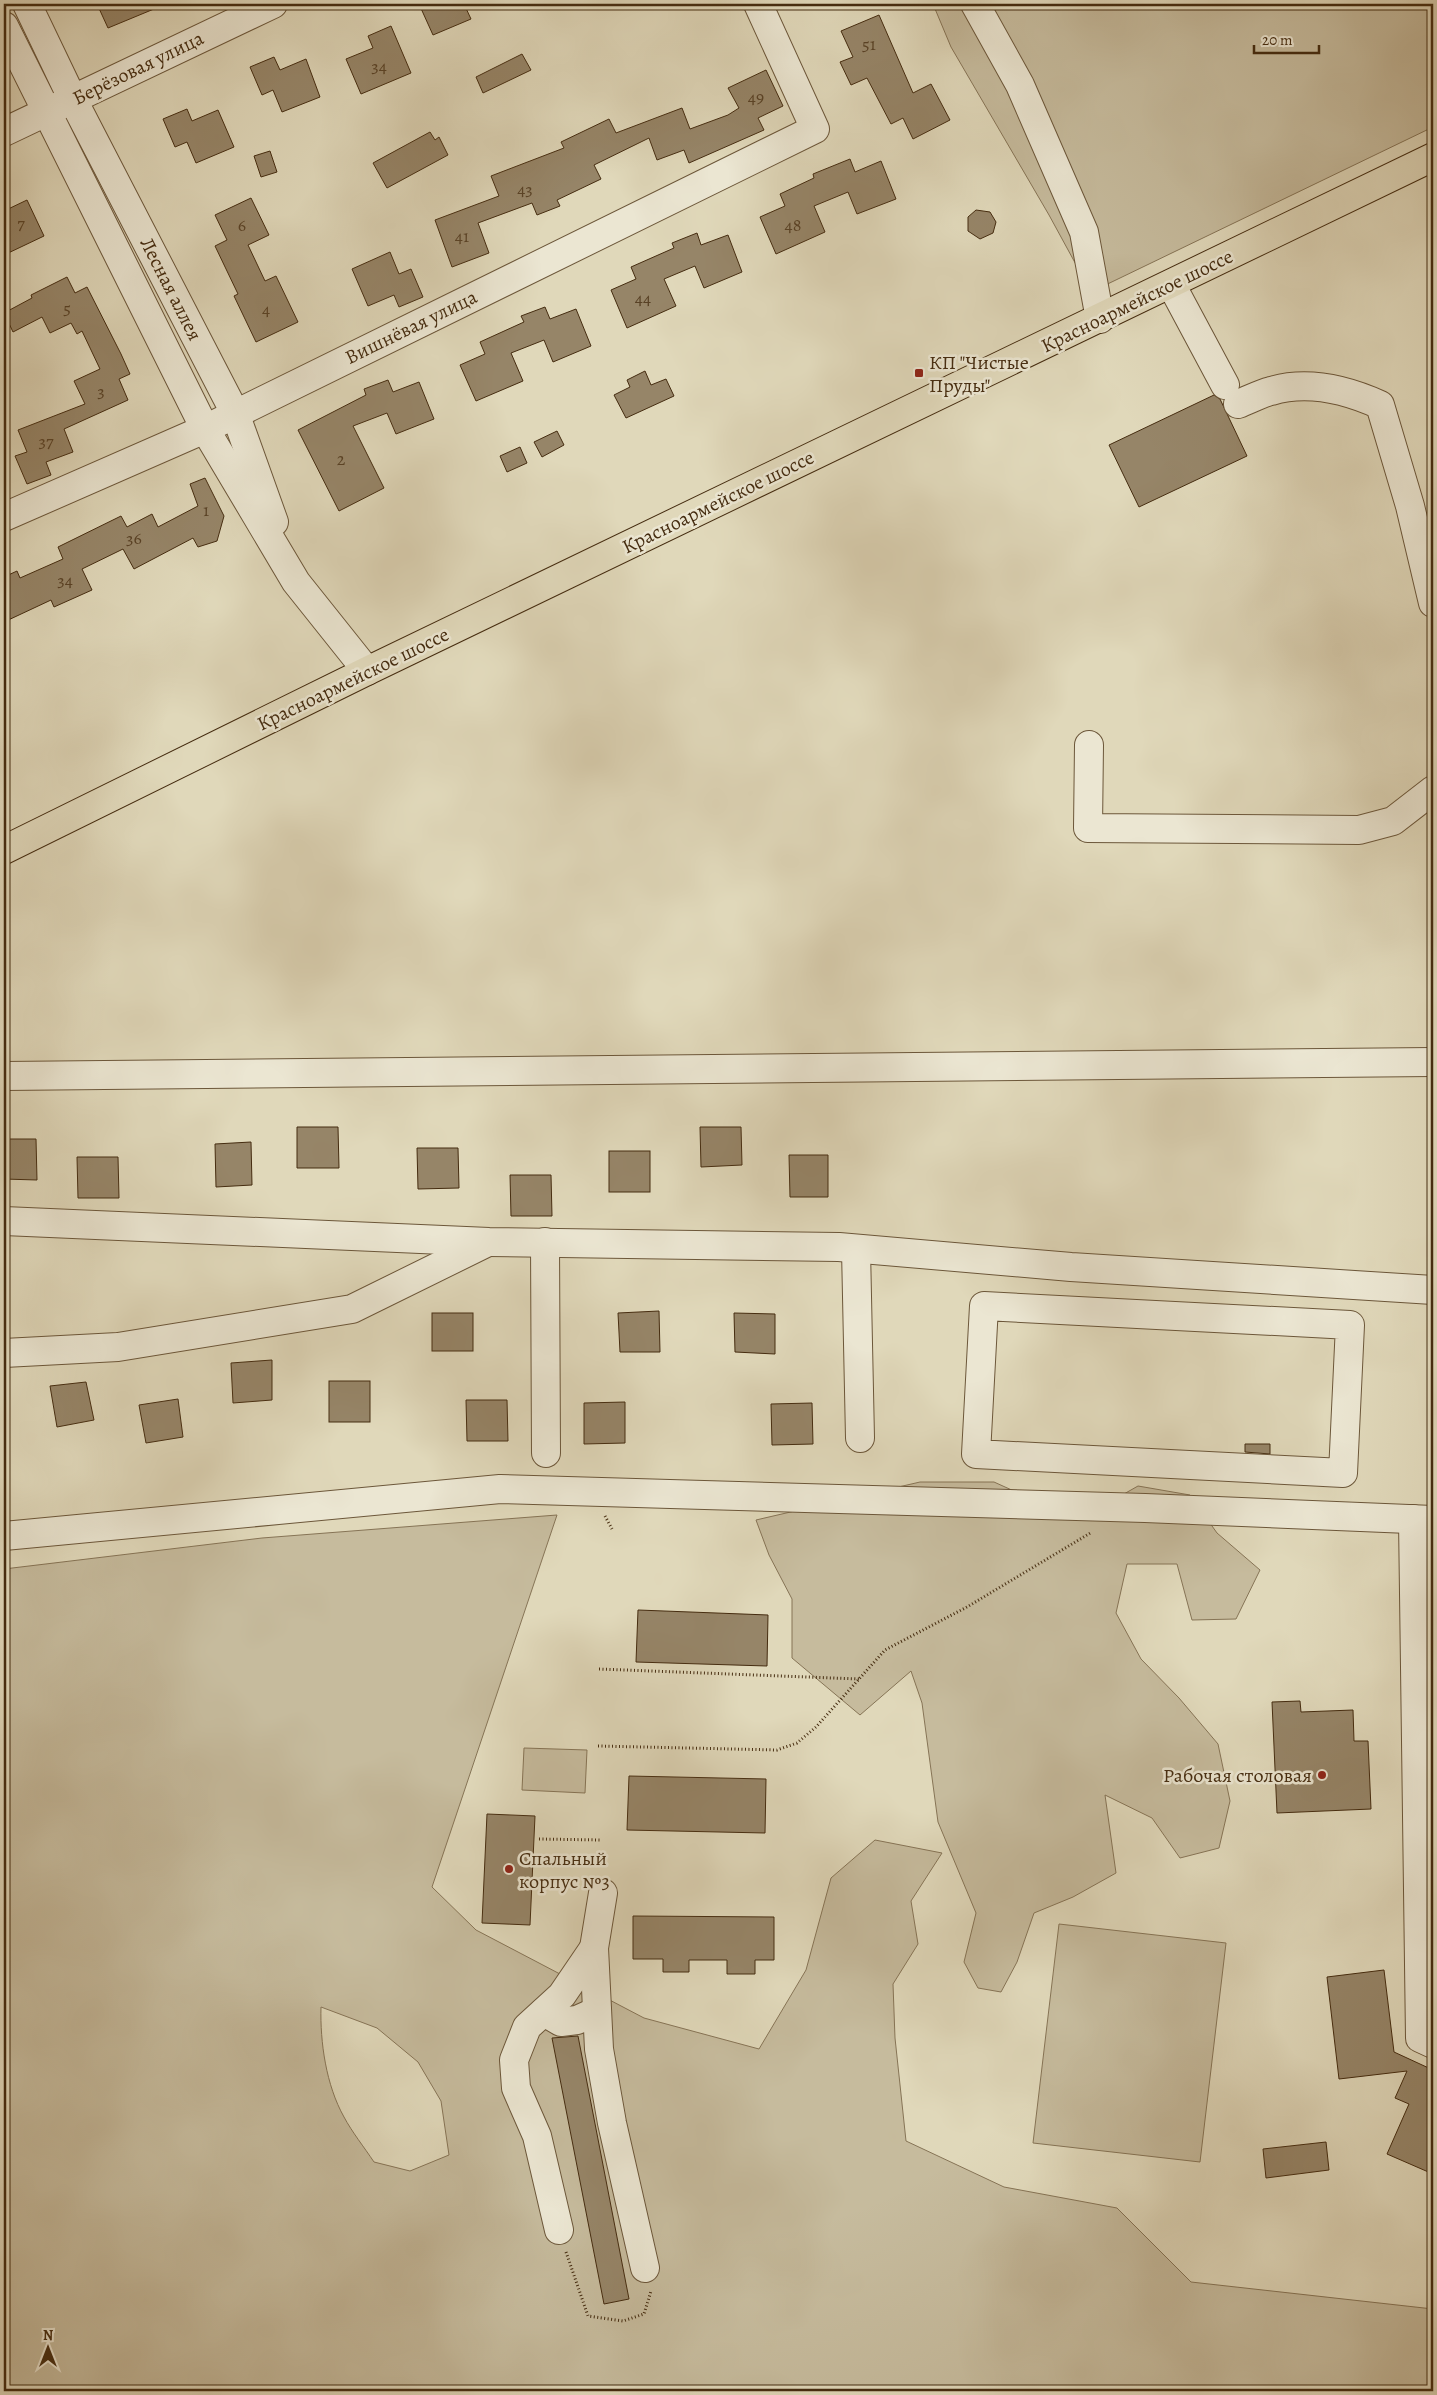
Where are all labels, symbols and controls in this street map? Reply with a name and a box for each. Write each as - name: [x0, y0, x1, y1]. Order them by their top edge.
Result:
- scale bar: [1254, 22, 1320, 54]
- street label: Берёзовая улица: [68, 24, 209, 111]
- text: 20 m: [1262, 30, 1293, 50]
- house number: 51: [862, 32, 876, 56]
- house number: 34: [371, 54, 387, 78]
- house number: 49: [748, 85, 764, 109]
- house number: 43: [517, 177, 533, 201]
- house number: 7: [17, 211, 25, 235]
- house number: 6: [238, 213, 246, 237]
- house number: 48: [785, 213, 801, 237]
- house number: 41: [455, 224, 469, 248]
- street label: Лесная аллея: [133, 233, 209, 345]
- street label: Красноармейское шоссе: [1036, 243, 1238, 359]
- street label: Вишнёвая улица: [340, 283, 482, 371]
- house number: 44: [635, 286, 651, 310]
- house number: 5: [63, 296, 71, 320]
- house number: 4: [262, 297, 270, 321]
- place label: КП "Чистые Пруды": [929, 349, 1029, 399]
- marker: КП "Чистые Пруды": [913, 367, 925, 379]
- house number: 3: [97, 379, 105, 403]
- house number: 37: [38, 429, 54, 453]
- street label: Красноармейское шоссе: [617, 444, 819, 560]
- house number: 2: [337, 447, 346, 471]
- house number: 1: [203, 498, 209, 522]
- house number: 36: [126, 526, 142, 550]
- house number: 34: [57, 568, 73, 592]
- street label: Красноармейское шоссе: [252, 621, 454, 737]
- place label: Рабочая столовая: [1163, 1762, 1312, 1789]
- marker: Рабочая столовая: [1316, 1769, 1328, 1781]
- place label: Спальный корпус №3: [519, 1845, 610, 1895]
- marker: Спальный корпус №3: [503, 1863, 515, 1875]
- north arrow: [22, 2322, 72, 2372]
- text: N: [43, 2326, 53, 2345]

